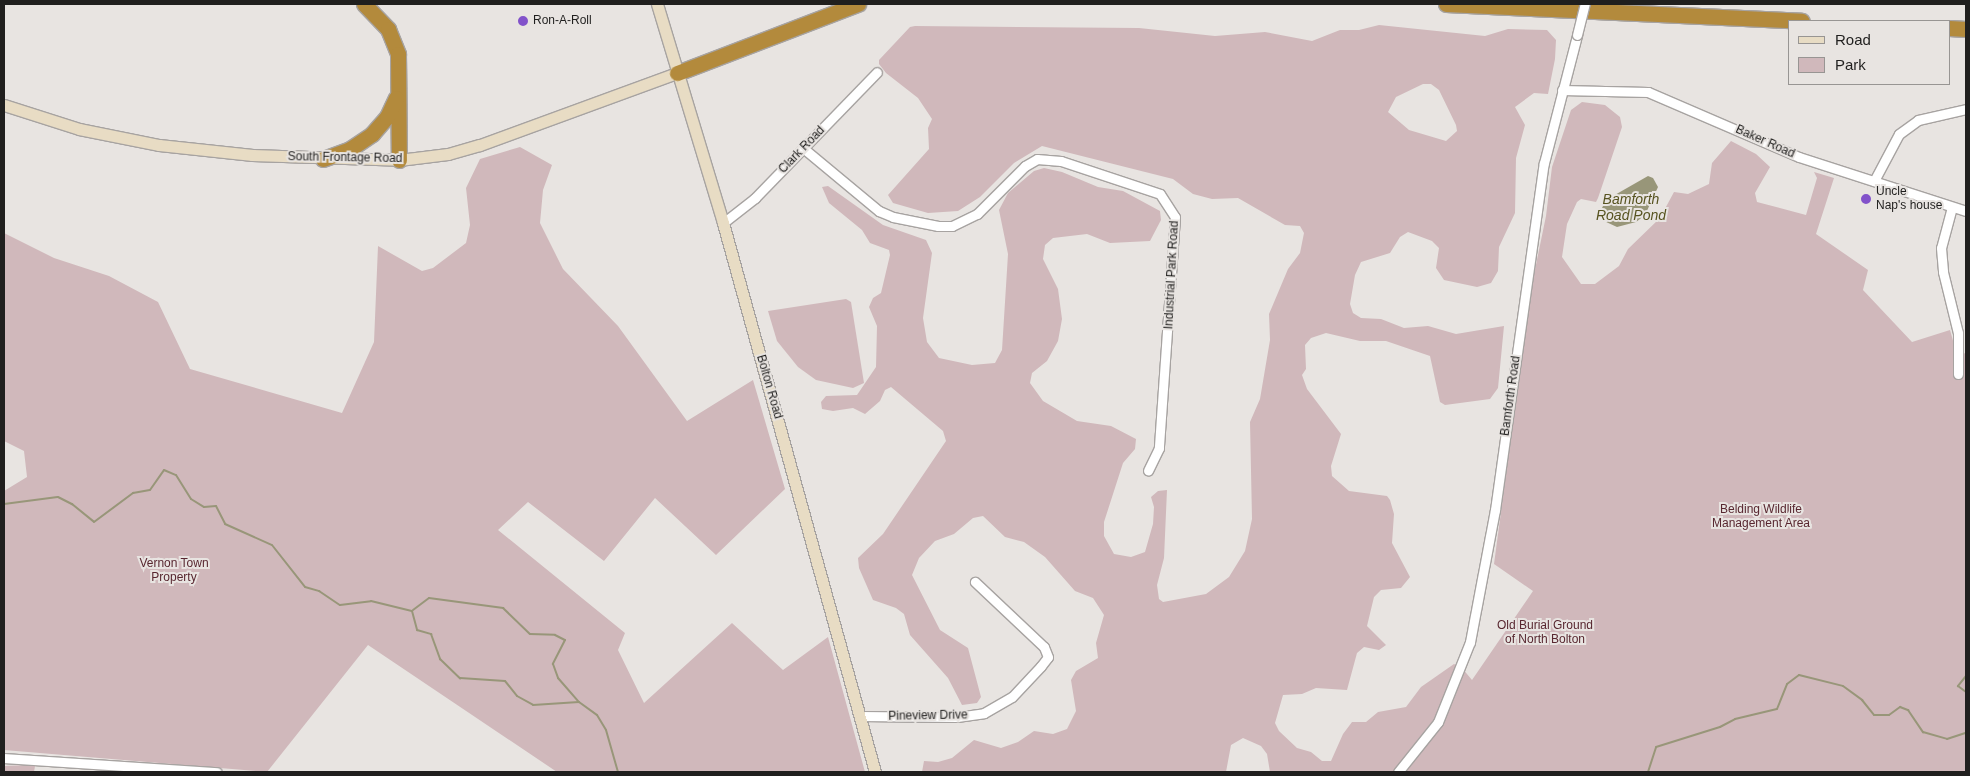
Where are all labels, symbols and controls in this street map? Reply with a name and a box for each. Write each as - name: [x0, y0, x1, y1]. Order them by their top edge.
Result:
- place label: Ron-A-Roll: [533, 14, 592, 28]
- marker: Ron-A-Roll: [517, 15, 529, 27]
- legend: [1788, 20, 1950, 85]
- text: Road: [1835, 31, 1871, 48]
- text: Park: [1835, 56, 1866, 73]
- street label: Clark Road: [776, 123, 828, 177]
- street label: Baker Road: [1733, 123, 1797, 161]
- street label: South Frontage Road: [288, 150, 402, 166]
- place label: Uncle Nap's house: [1876, 185, 1942, 213]
- water label: Bamforth Road Pond: [1596, 191, 1666, 223]
- marker: Uncle Nap's house: [1860, 193, 1872, 205]
- street label: Industrial Park Road: [1162, 220, 1182, 330]
- street label: Bolton Road: [753, 353, 785, 421]
- street label: Bamforth Road: [1498, 355, 1524, 437]
- park label: Belding Wildlife Management Area: [1712, 503, 1810, 531]
- park label: Vernon Town Property: [139, 557, 209, 585]
- park label: Old Burial Ground of North Bolton: [1497, 619, 1593, 647]
- street label: Pineview Drive: [888, 708, 968, 724]

